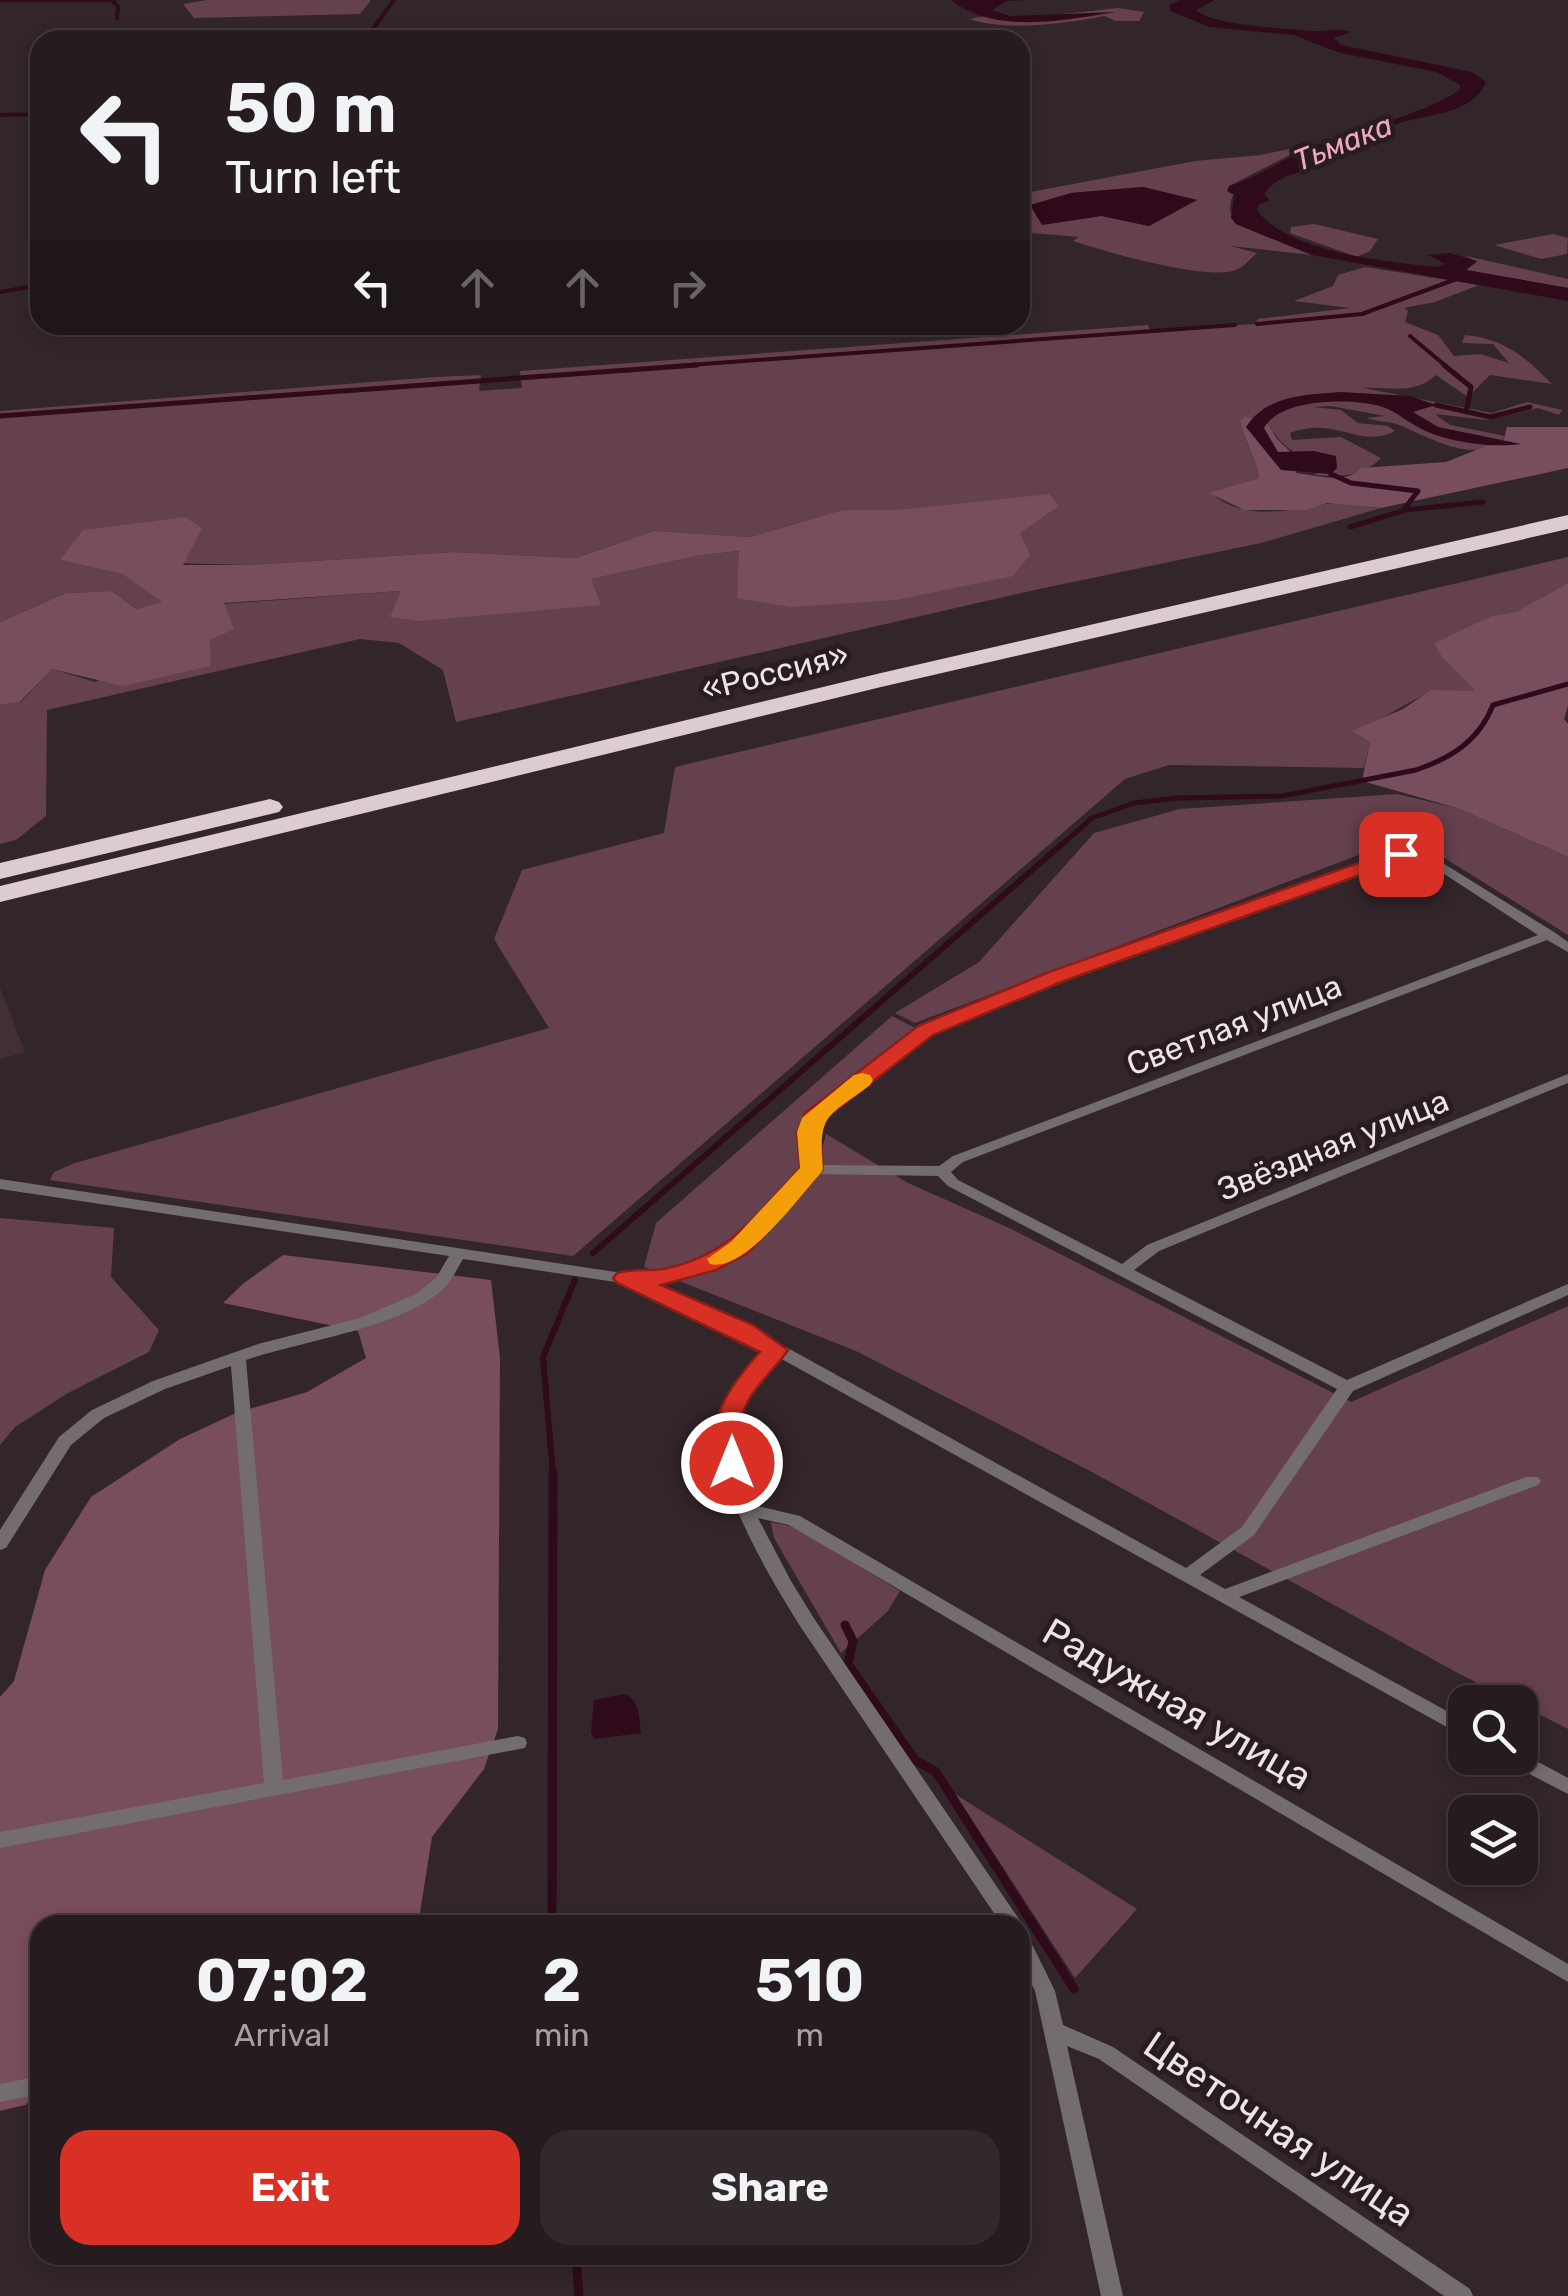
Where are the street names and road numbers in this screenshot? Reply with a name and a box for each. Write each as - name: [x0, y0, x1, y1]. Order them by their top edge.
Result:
- street label: «Россия»: [698, 635, 852, 709]
- street label: Светлая улица: [1121, 967, 1347, 1083]
- street label: Звёздная улица: [1212, 1081, 1454, 1209]
- street label: Радужная улица: [1034, 1608, 1320, 1800]
- street label: Цветочная улица: [1135, 2022, 1423, 2236]

